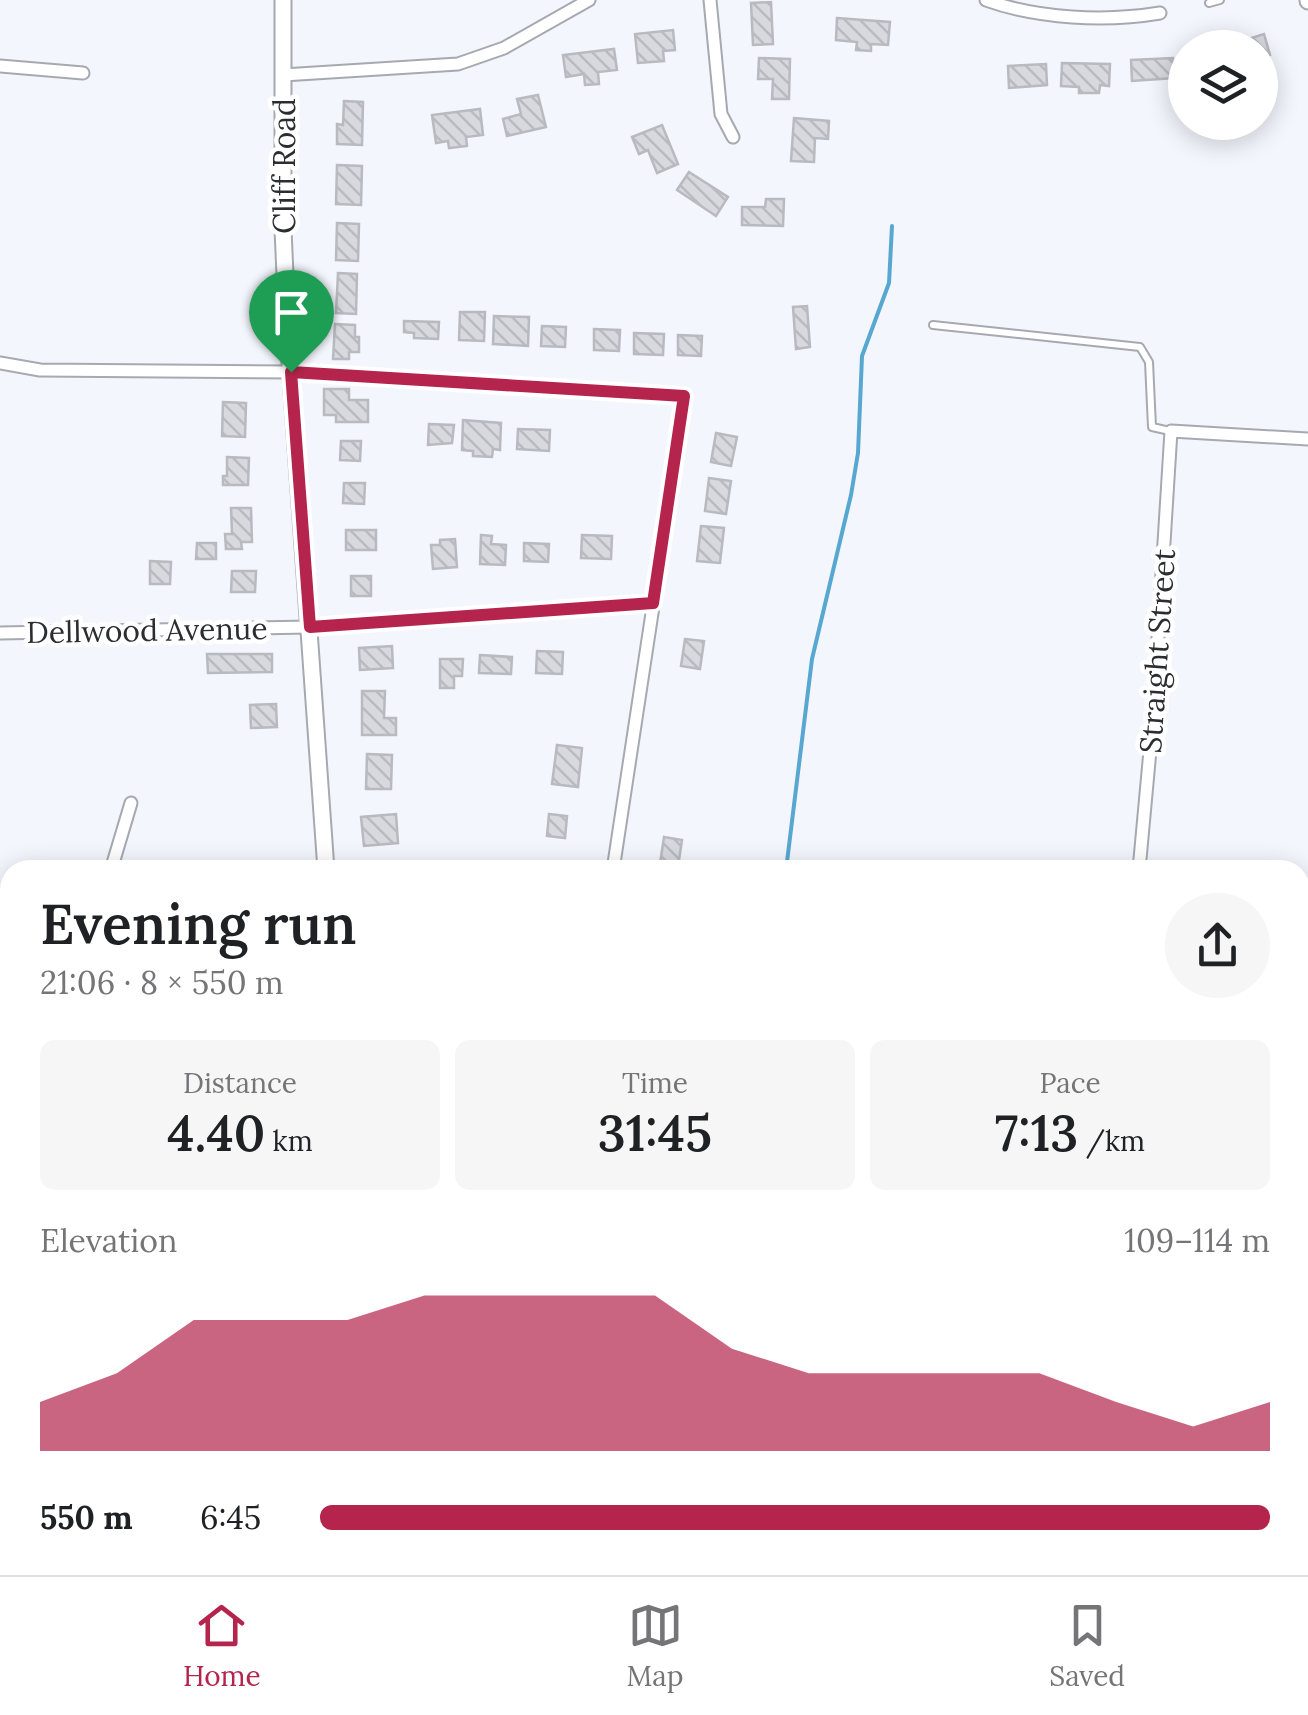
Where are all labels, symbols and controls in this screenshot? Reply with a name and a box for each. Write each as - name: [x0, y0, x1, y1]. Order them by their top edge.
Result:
- map controls: [1168, 30, 1278, 140]
- button: layers: [1168, 30, 1278, 140]
- street label: Cliff Road: [265, 98, 303, 234]
- pin: [249, 270, 334, 373]
- icon: arrive: [264, 285, 319, 340]
- street label: Straight Street: [1131, 547, 1184, 755]
- street label: Dellwood Avenue: [26, 609, 268, 651]
- text: Evening run: [40, 889, 357, 959]
- button: share: [1165, 893, 1270, 998]
- text: 21:06 · 8 × 550 m: [40, 962, 284, 1003]
- text: Distance: [183, 1065, 297, 1101]
- text: Time: [622, 1065, 688, 1101]
- text: Pace: [1039, 1065, 1101, 1101]
- text: 4.40: [167, 1101, 265, 1165]
- text: 31:45: [598, 1101, 712, 1165]
- text: 7:13: [995, 1101, 1078, 1165]
- text: km: [265, 1123, 313, 1159]
- text: /km: [1078, 1123, 1145, 1159]
- text: Elevation: [40, 1220, 177, 1261]
- text: 109–114 m: [1124, 1220, 1270, 1261]
- text: 550 m: [40, 1497, 133, 1538]
- text: 6:45: [200, 1497, 261, 1538]
- tab: Home: [183, 1598, 261, 1694]
- tab: Map: [627, 1598, 683, 1694]
- tab: Saved: [1049, 1598, 1125, 1694]

